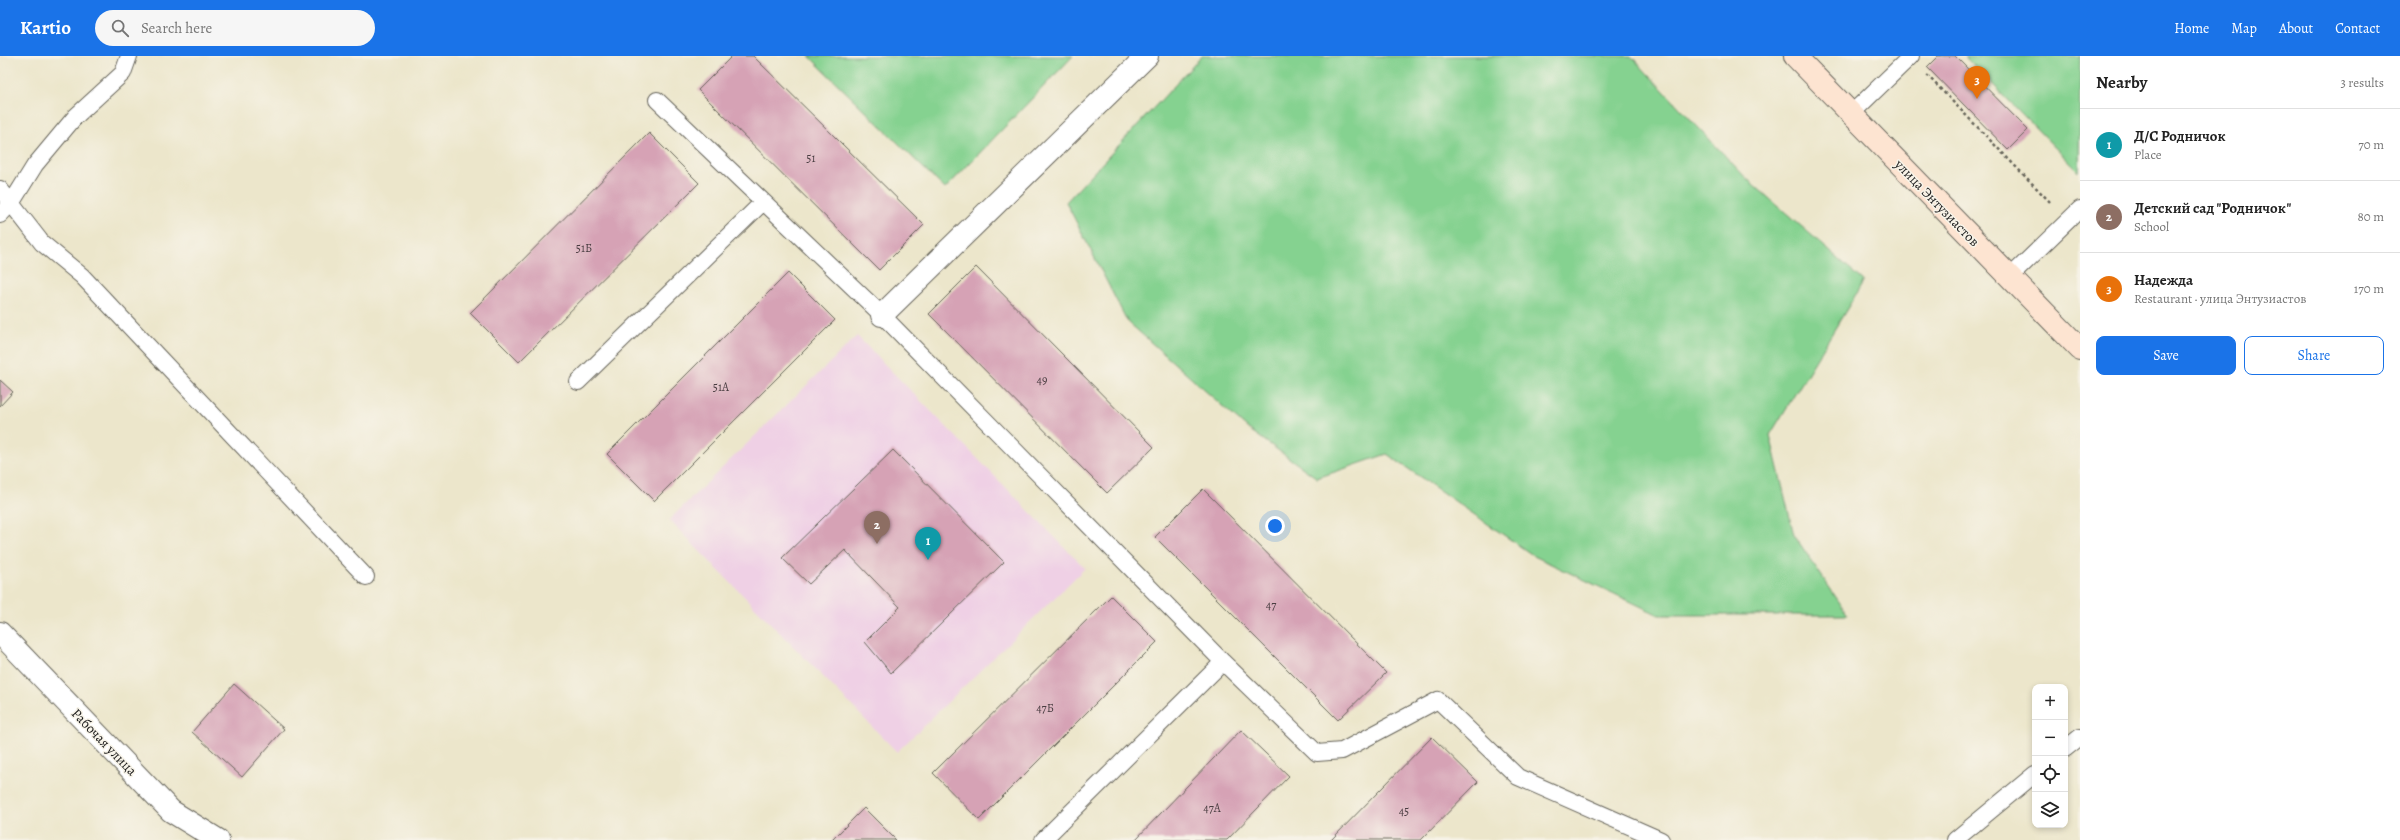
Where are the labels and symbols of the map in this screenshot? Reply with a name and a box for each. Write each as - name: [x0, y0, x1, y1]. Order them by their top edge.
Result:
- pin: 3: [1964, 66, 1990, 99]
- house number: 51: [806, 150, 816, 166]
- street label: улица Энтузиастов: [1890, 154, 1984, 251]
- house number: 51Б: [576, 240, 592, 256]
- house number: 49: [1037, 372, 1047, 388]
- house number: 51А: [713, 379, 730, 395]
- pin: 2: [864, 511, 890, 544]
- your location: [1265, 516, 1285, 536]
- pin: 1: [915, 527, 941, 560]
- house number: 47: [1266, 597, 1277, 613]
- house number: 47Б: [1036, 700, 1054, 716]
- street label: Рабочая улица: [67, 704, 141, 780]
- house number: 47А: [1203, 800, 1222, 816]
- house number: 45: [1399, 803, 1409, 819]

